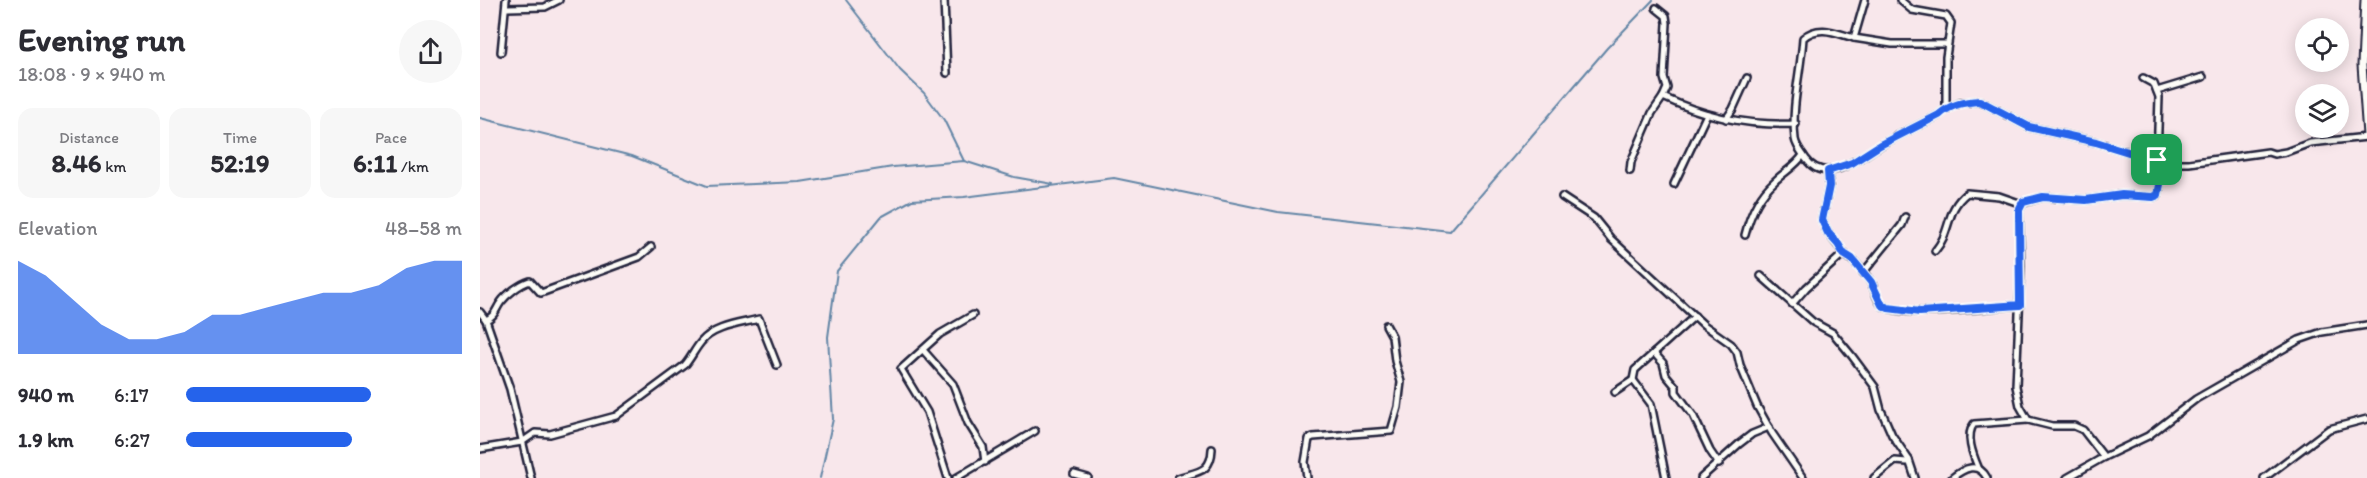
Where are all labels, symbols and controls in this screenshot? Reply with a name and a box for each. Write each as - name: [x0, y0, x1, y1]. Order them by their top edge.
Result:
- map controls: [2295, 18, 2349, 138]
- button: locate: [2295, 18, 2349, 72]
- text: Evening run: [18, 20, 185, 59]
- button: share: [399, 20, 462, 83]
- text: 18:08 · 9 × 940 m: [18, 62, 166, 86]
- button: layers: [2295, 84, 2349, 138]
- text: Distance: [59, 128, 119, 147]
- text: Time: [223, 128, 257, 147]
- text: Pace: [375, 128, 407, 147]
- pin: [2131, 134, 2182, 185]
- icon: arrive: [2140, 143, 2173, 176]
- text: 8.46: [52, 147, 102, 179]
- text: 52:19: [210, 147, 270, 179]
- text: 6:11: [353, 147, 397, 179]
- text: km: [102, 157, 126, 176]
- text: /km: [397, 157, 429, 176]
- text: Elevation: [18, 216, 97, 240]
- text: 48–58 m: [385, 216, 462, 240]
- text: 940 m: [18, 383, 74, 407]
- text: 6:17: [114, 383, 149, 407]
- text: 1.9 km: [18, 428, 74, 452]
- text: 6:27: [114, 428, 150, 452]

